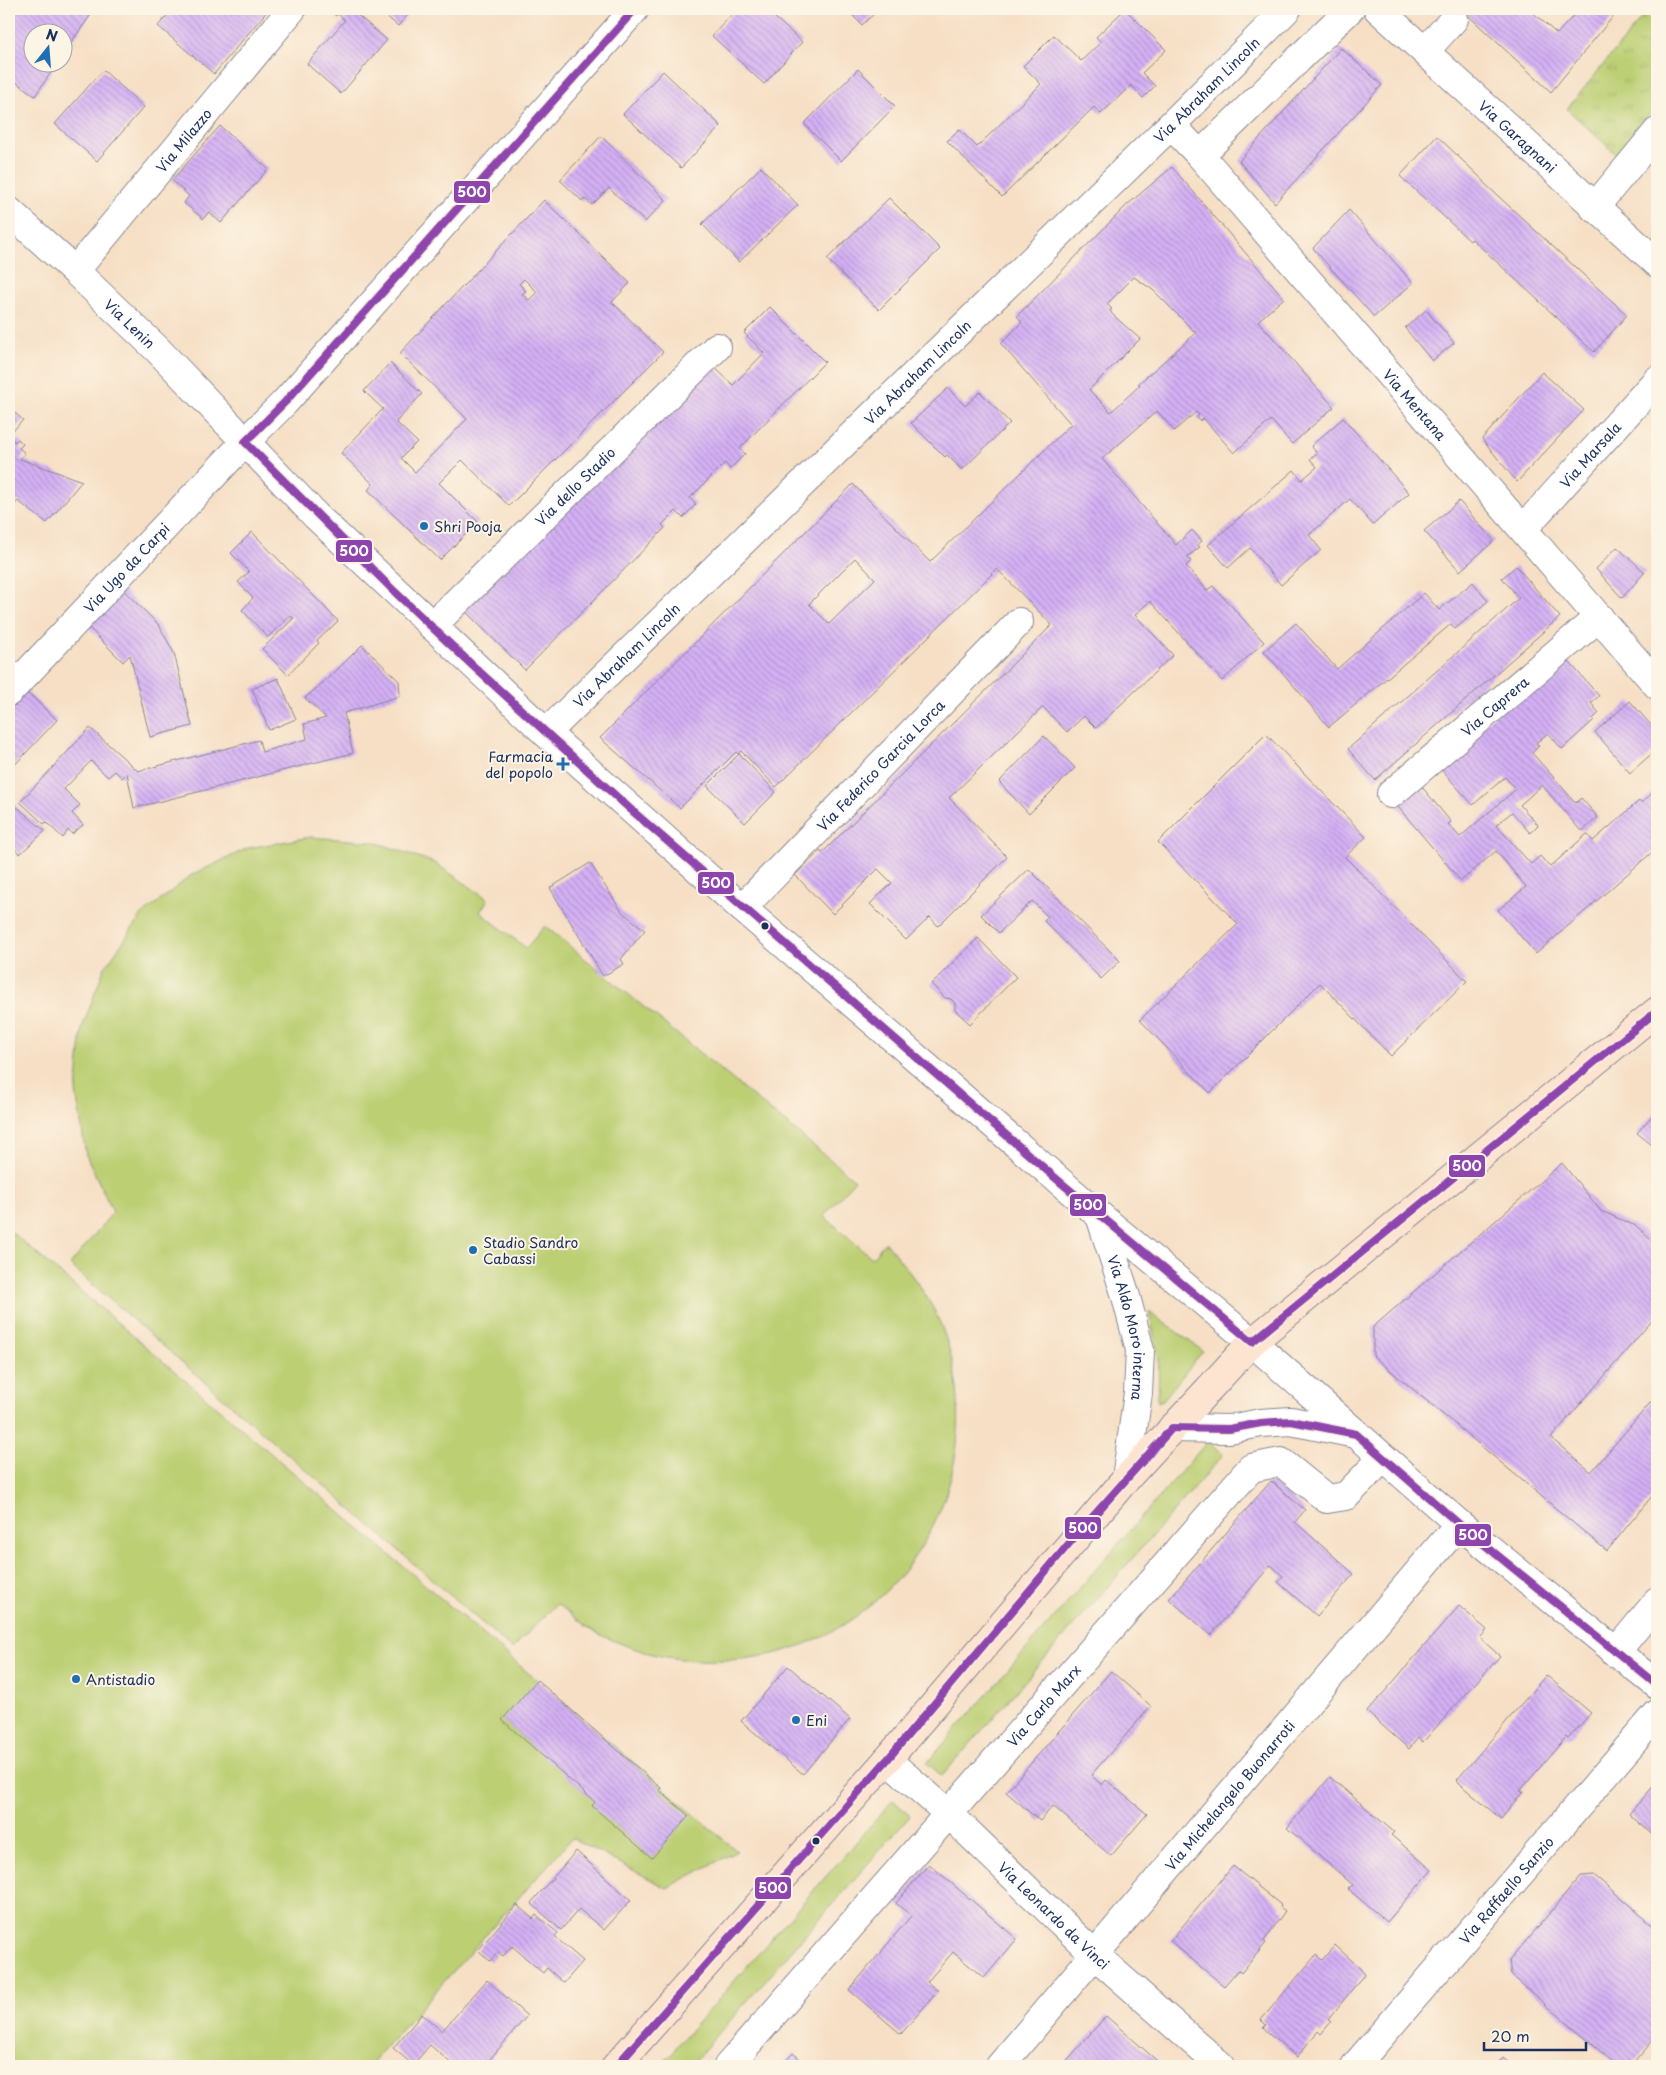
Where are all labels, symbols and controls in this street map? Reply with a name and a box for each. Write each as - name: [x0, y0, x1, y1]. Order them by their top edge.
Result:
- north arrow: [22, 22, 72, 72]
- text: N: [44, 23, 60, 47]
- street label: Via Abraham Lincoln: [1149, 32, 1264, 147]
- street label: Via Garagnani: [1474, 95, 1562, 177]
- street label: Via Milazzo: [151, 103, 216, 177]
- line badge: 500: [453, 180, 491, 204]
- text: 500: [457, 181, 487, 202]
- street label: Via Lenin: [100, 294, 160, 353]
- street label: Via Abraham Lincoln: [859, 315, 976, 429]
- street label: Via Mentana: [1378, 364, 1452, 445]
- street label: Via Marsala: [1554, 416, 1626, 492]
- street label: Via dello Stadio: [530, 442, 620, 530]
- place label: Shri Pooja: [434, 516, 502, 537]
- street label: Via Ugo da Carpi: [79, 518, 174, 617]
- marker: Shri Pooja: [418, 520, 430, 532]
- line badge: 500: [335, 539, 373, 563]
- text: 500: [339, 540, 369, 561]
- street label: Via Abraham Lincoln: [568, 598, 685, 712]
- street label: Via Caprera: [1456, 670, 1534, 741]
- street label: Via Federico Garcia Lorca: [812, 694, 949, 836]
- place label: Farmacia del popolo: [485, 746, 553, 783]
- marker: Farmacia del popolo: [557, 758, 569, 770]
- line badge: 500: [697, 871, 735, 895]
- text: 500: [701, 872, 731, 893]
- unlabelled marker: [760, 921, 770, 931]
- line badge: 500: [1448, 1154, 1486, 1178]
- text: 500: [1452, 1155, 1482, 1176]
- line badge: 500: [1069, 1193, 1107, 1217]
- text: 500: [1073, 1194, 1103, 1215]
- place label: Stadio Sandro Cabassi: [483, 1232, 578, 1269]
- marker: Stadio Sandro Cabassi: [467, 1244, 479, 1256]
- street label: Via Aldo Moro interna: [1103, 1252, 1151, 1402]
- line badge: 500: [1064, 1516, 1102, 1540]
- text: 500: [1068, 1517, 1098, 1538]
- line badge: 500: [1454, 1523, 1492, 1547]
- text: 500: [1458, 1524, 1488, 1545]
- street label: Via Carlo Marx: [1001, 1660, 1085, 1751]
- place label: Antistadio: [86, 1669, 155, 1690]
- marker: Antistadio: [70, 1673, 82, 1685]
- place label: Eni: [806, 1710, 827, 1731]
- marker: Eni: [790, 1714, 802, 1726]
- street label: Via Michelangelo Buonarroti: [1160, 1715, 1299, 1875]
- street label: Via Raffaello Sanzio: [1454, 1831, 1558, 1948]
- unlabelled marker: [811, 1836, 821, 1846]
- street label: Via Leonardo da Vinci: [994, 1857, 1114, 1974]
- line badge: 500: [754, 1876, 792, 1900]
- text: 500: [758, 1877, 788, 1898]
- scale bar: [1484, 2020, 1586, 2052]
- text: 20 m: [1491, 2024, 1530, 2047]

